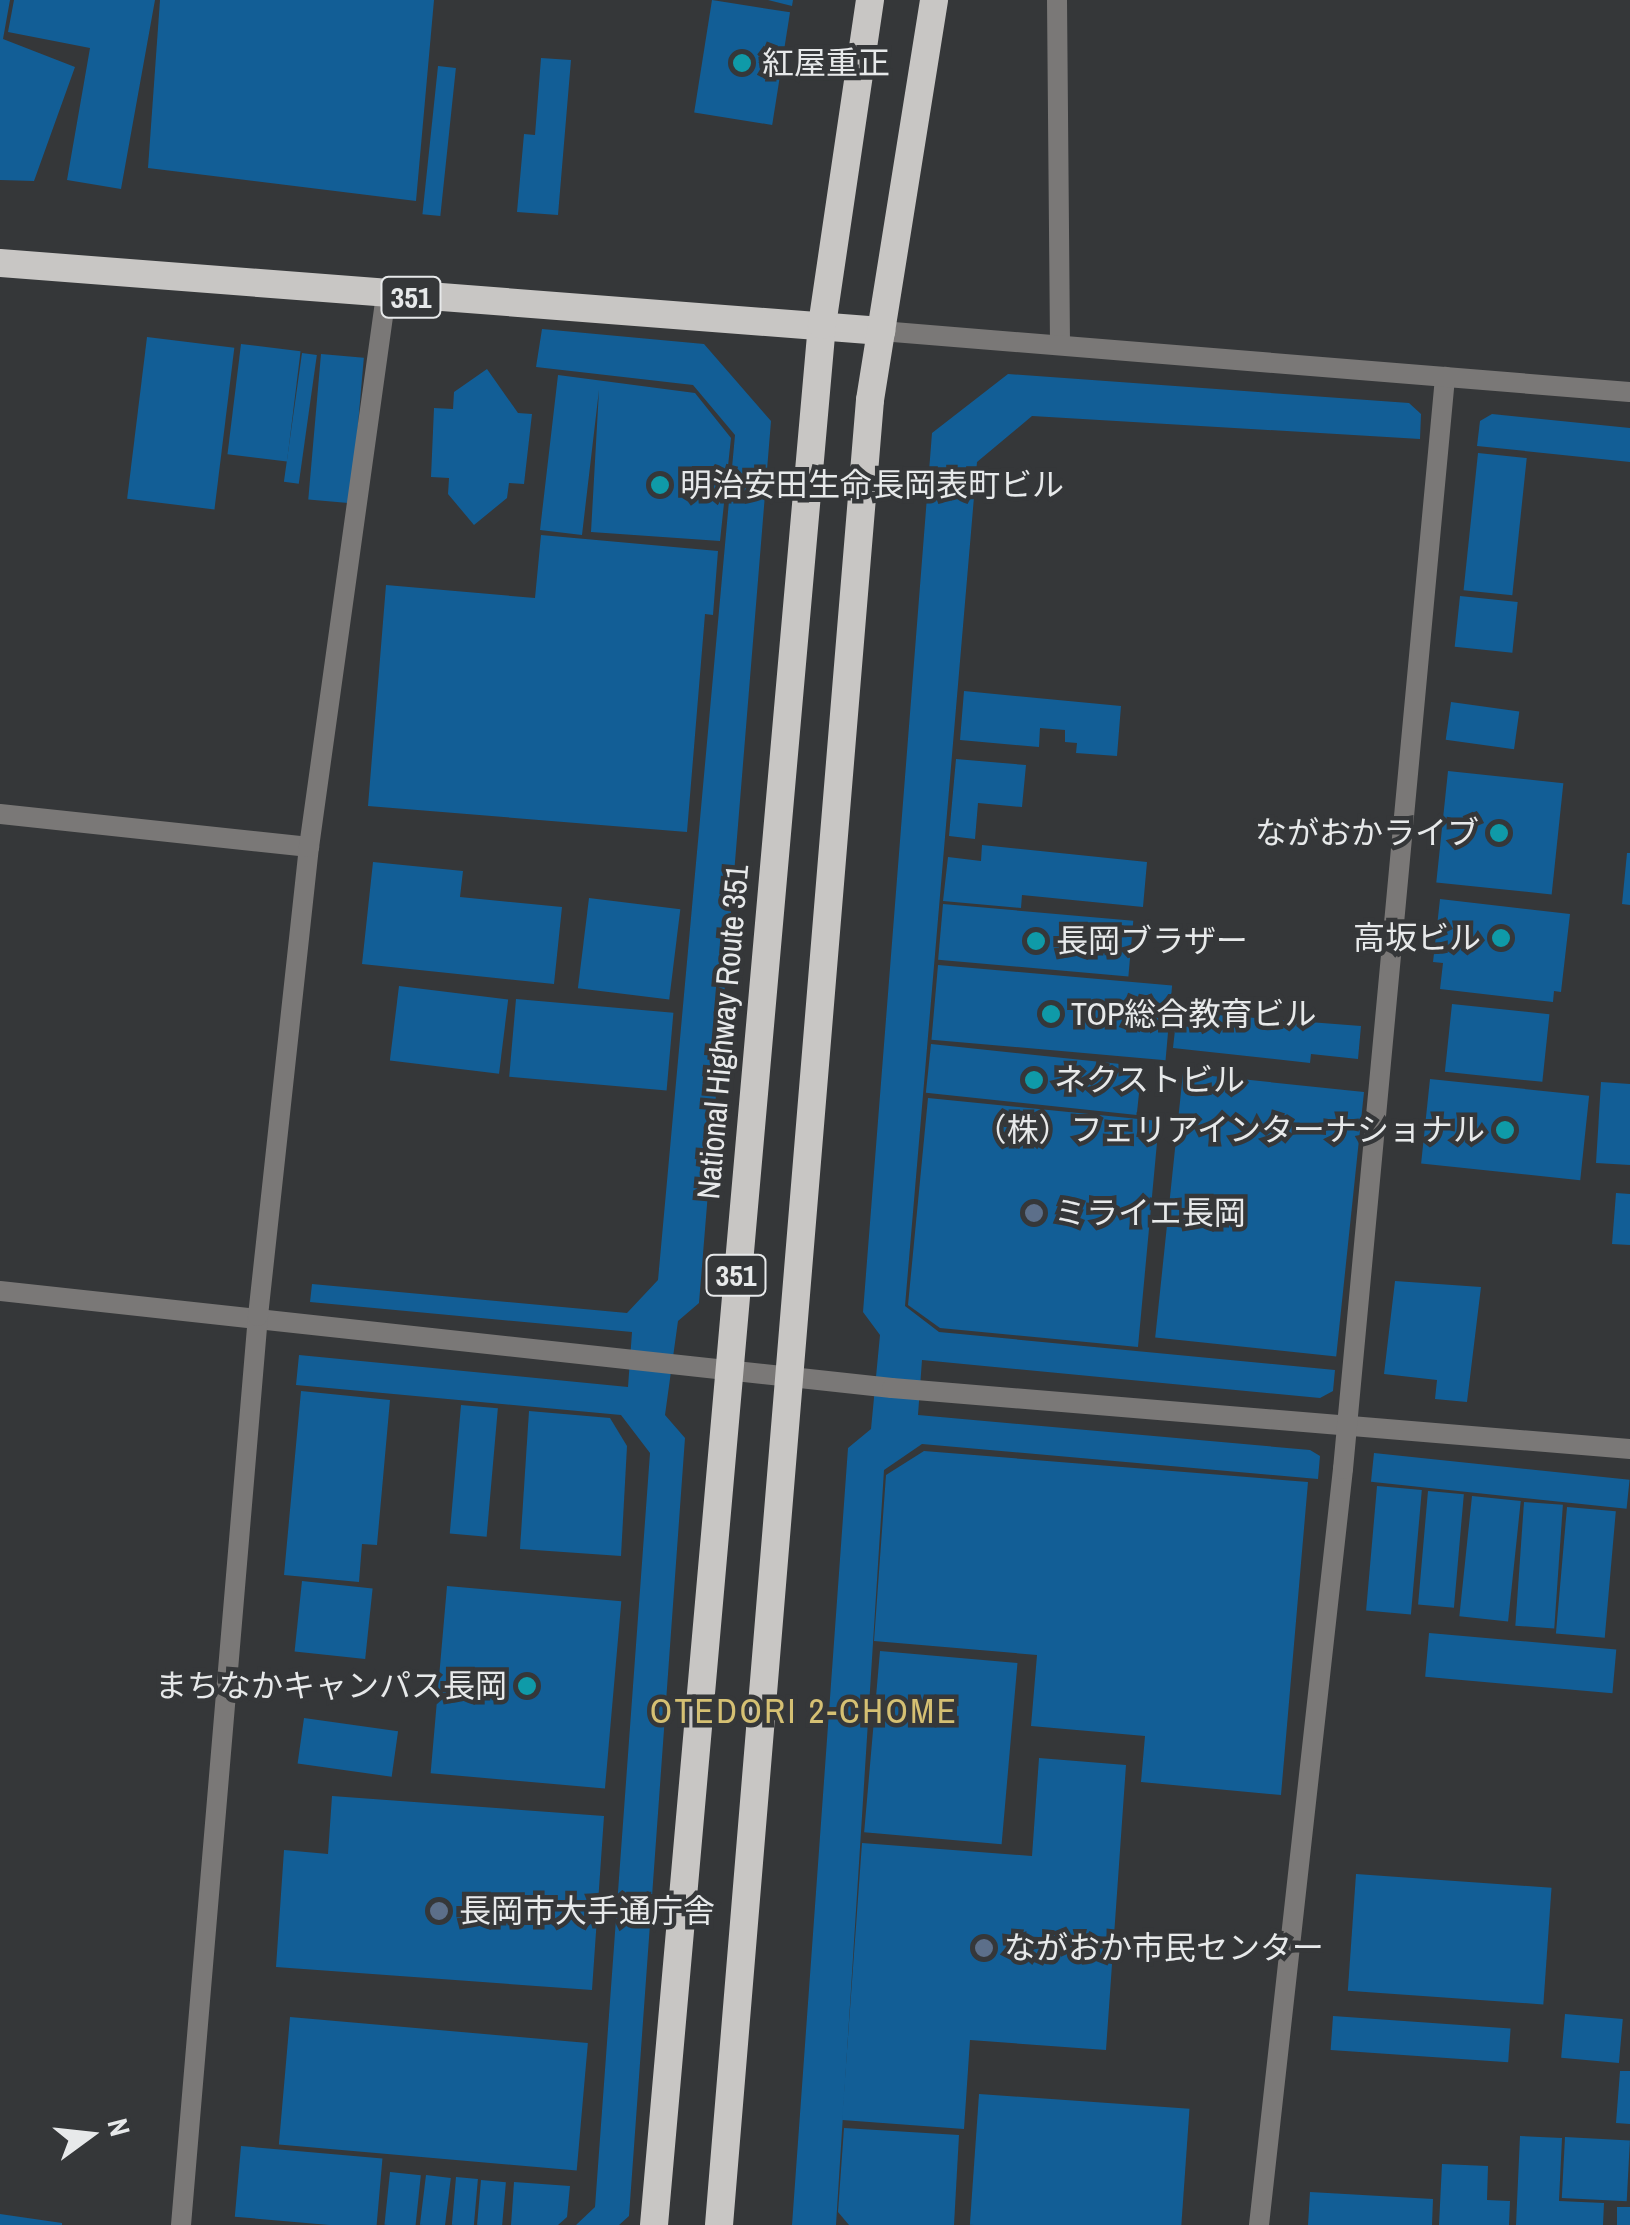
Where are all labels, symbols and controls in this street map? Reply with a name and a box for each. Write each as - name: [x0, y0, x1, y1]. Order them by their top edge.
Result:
- place label: 紅屋重正: [762, 44, 890, 82]
- marker: 紅屋重正: [731, 52, 753, 74]
- road number: 351: [378, 272, 444, 322]
- place label: 明治安田生命長岡表町ビル: [680, 466, 1064, 504]
- marker: 明治安田生命長岡表町ビル: [649, 474, 671, 496]
- place label: ながおかライブ: [1255, 814, 1479, 852]
- marker: ながおかライブ: [1488, 822, 1510, 844]
- street label: National Highway Route 351: [689, 863, 757, 1201]
- place label: 高坂ビル: [1353, 919, 1481, 957]
- place label: 長岡ブラザー: [1056, 922, 1248, 960]
- marker: 高坂ビル: [1490, 927, 1512, 949]
- marker: 長岡ブラザー: [1025, 930, 1047, 952]
- place label: TOP総合教育ビル: [1071, 995, 1317, 1033]
- marker: TOP総合教育ビル: [1040, 1003, 1062, 1025]
- place label: ネクストビル: [1054, 1061, 1246, 1099]
- marker: ネクストビル: [1023, 1069, 1045, 1091]
- place label: （株）フェリアインターナショナル: [973, 1111, 1485, 1149]
- marker: （株）フェリアインターナショナル: [1494, 1119, 1516, 1141]
- place label: ミライエ長岡: [1054, 1194, 1246, 1232]
- marker: ミライエ長岡: [1023, 1202, 1045, 1224]
- road number: 351: [704, 1250, 768, 1300]
- place label: まちなかキャンパス長岡: [155, 1667, 507, 1705]
- marker: まちなかキャンパス長岡: [516, 1675, 538, 1697]
- district label: OTEDORI 2-CHOME: [650, 1690, 958, 1732]
- place label: 長岡市大手通庁舎: [459, 1892, 715, 1930]
- marker: 長岡市大手通庁舎: [428, 1900, 450, 1922]
- place label: ながおか市民センター: [1004, 1929, 1324, 1967]
- marker: ながおか市民センター: [973, 1937, 995, 1959]
- north arrow: [40, 2085, 140, 2185]
- text: N: [98, 2114, 139, 2140]

